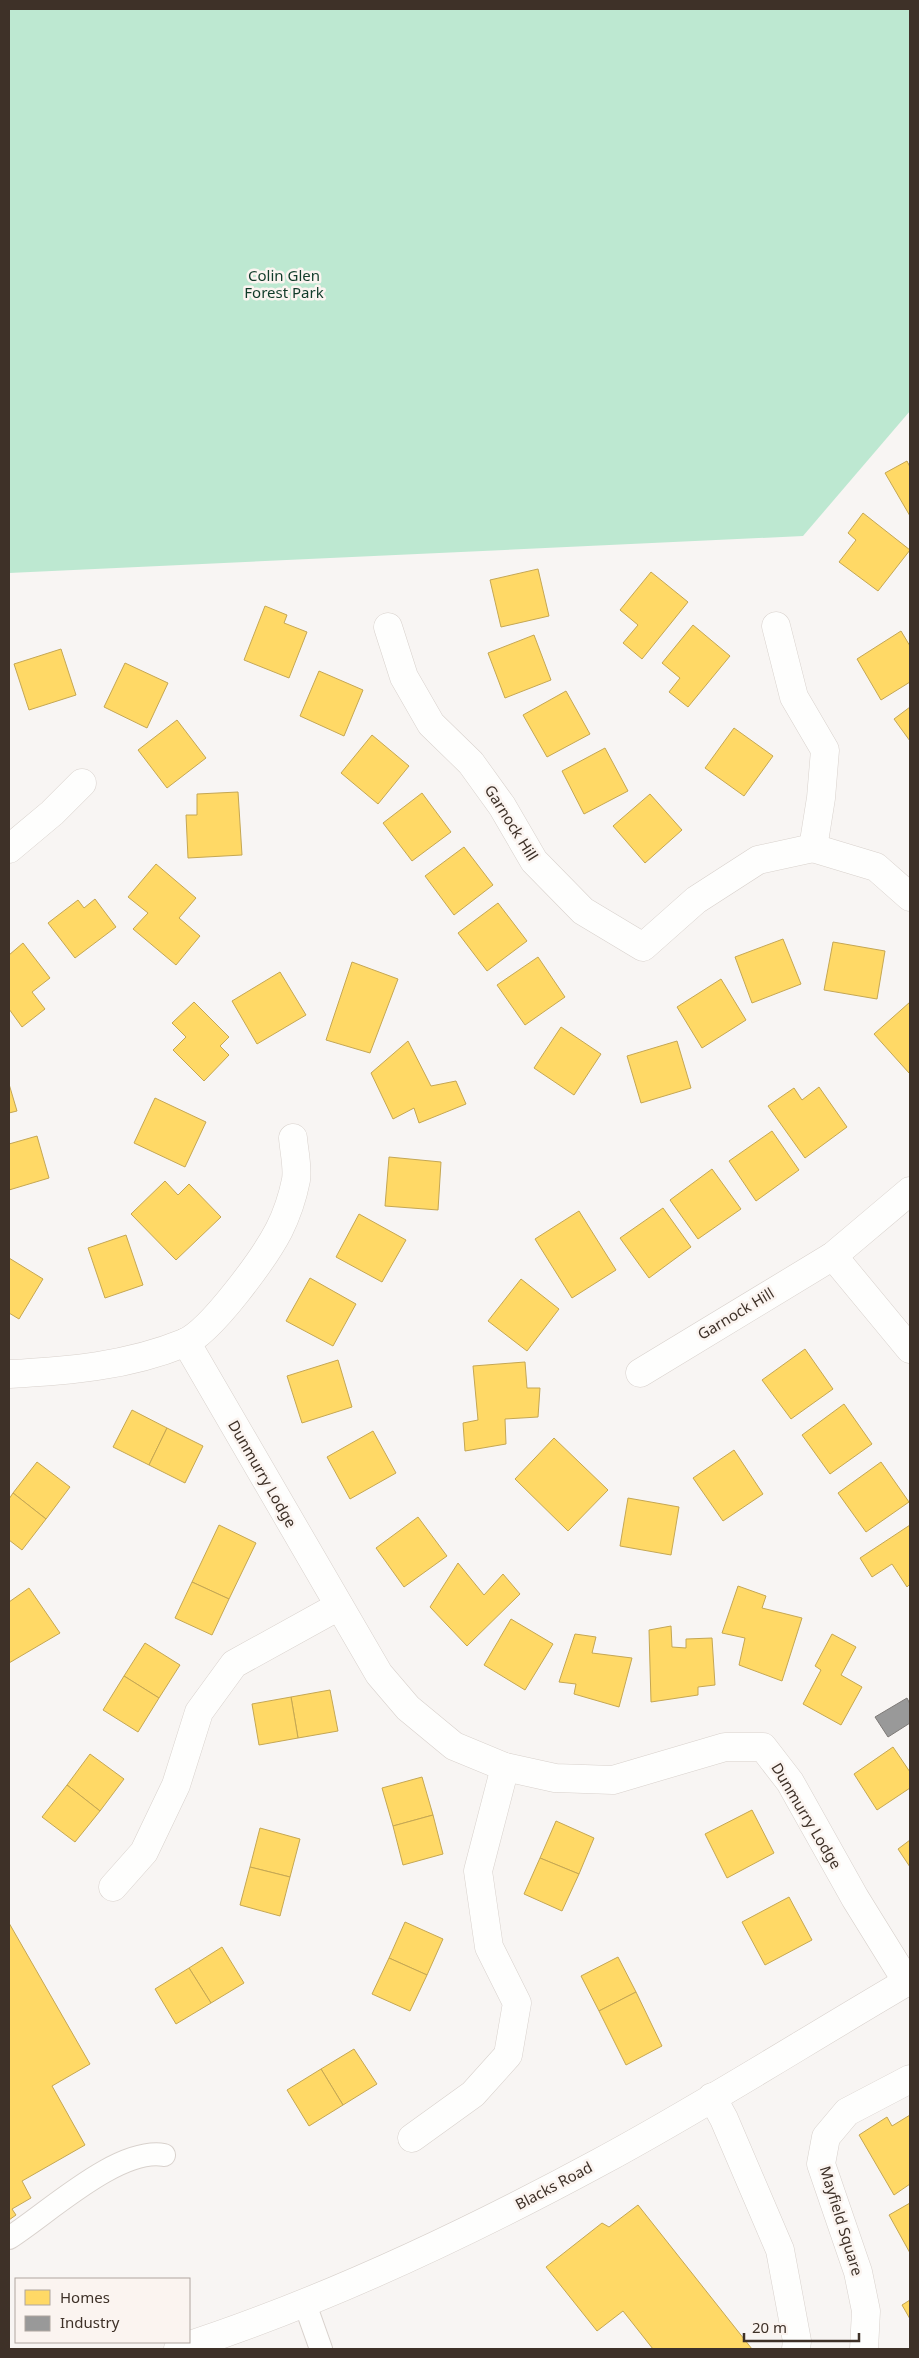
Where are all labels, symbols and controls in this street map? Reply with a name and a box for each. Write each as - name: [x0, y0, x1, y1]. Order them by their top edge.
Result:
- park label: Colin Glen Forest Park: [244, 265, 324, 302]
- street label: Garnock Hill: [481, 781, 543, 864]
- street label: Garnock Hill: [694, 1282, 777, 1344]
- street label: Dunmurry Lodge: [224, 1416, 302, 1531]
- street label: Dunmurry Lodge: [767, 1759, 846, 1872]
- street label: Blacks Road: [512, 2156, 595, 2214]
- street label: Mayfield Square: [816, 2163, 868, 2278]
- legend: [15, 2278, 190, 2343]
- text: Homes: [60, 2287, 110, 2307]
- scale bar: [744, 2310, 859, 2342]
- text: Industry: [60, 2312, 120, 2332]
- text: 20 m: [752, 2317, 787, 2337]

